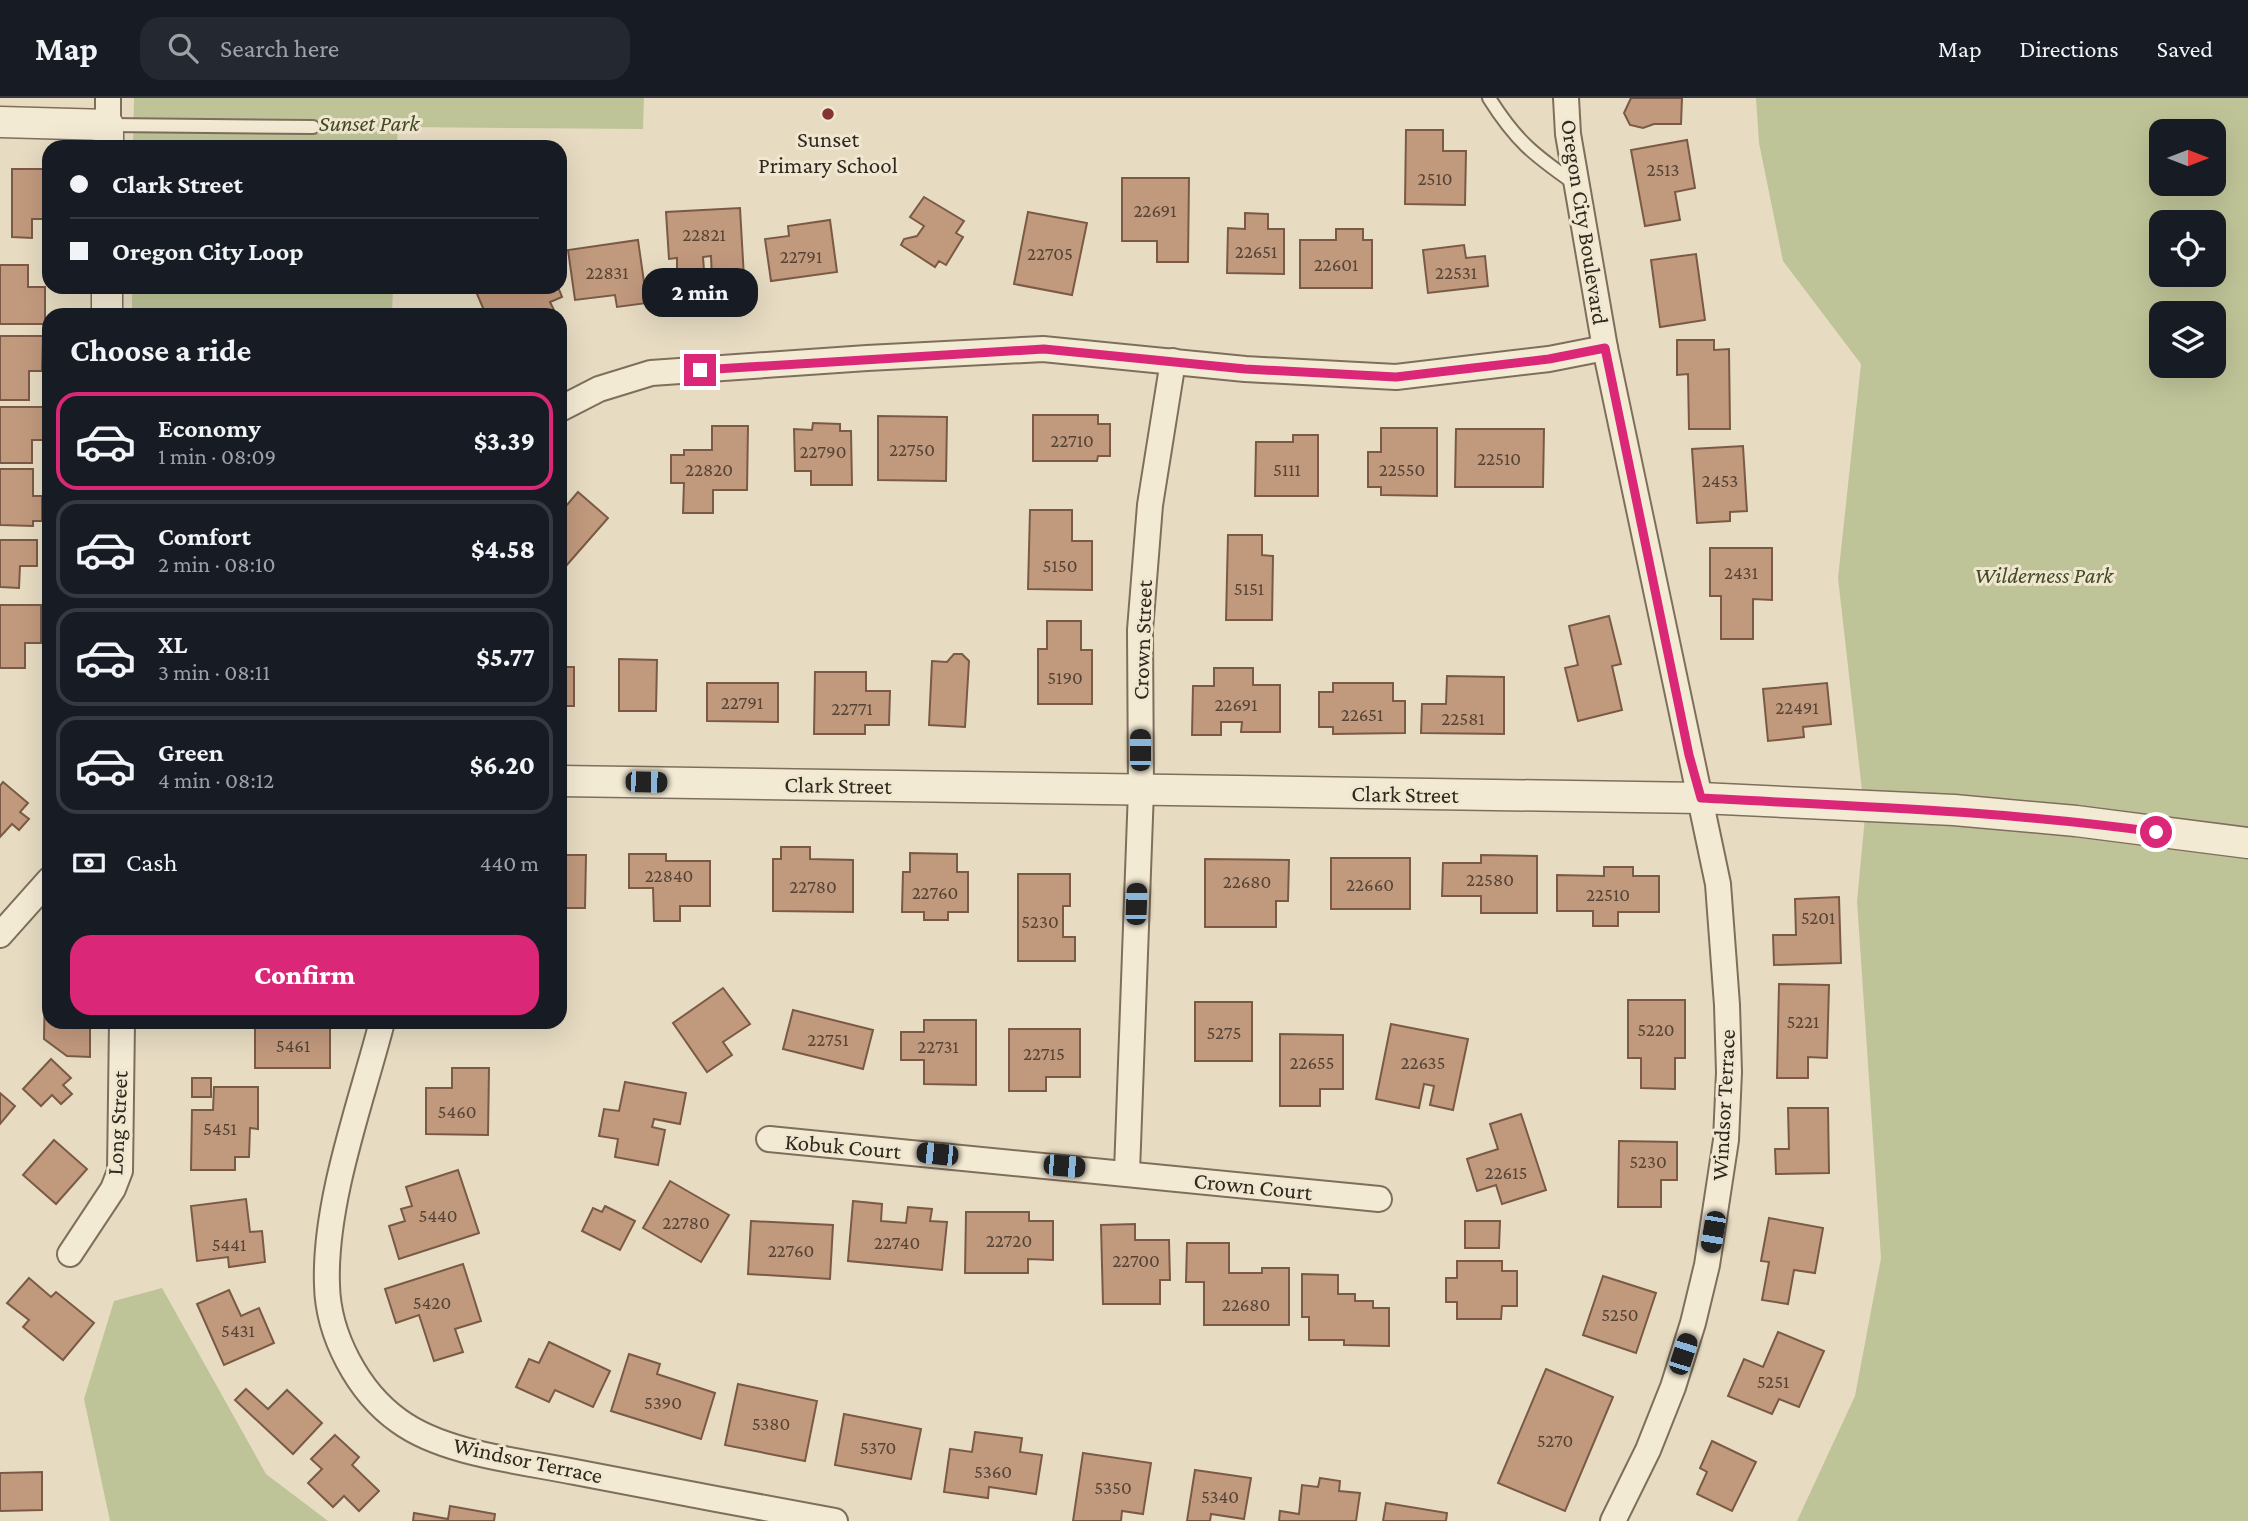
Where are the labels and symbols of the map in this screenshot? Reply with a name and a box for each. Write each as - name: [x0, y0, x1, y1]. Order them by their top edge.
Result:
- marker: Sunset Primary School: [820, 106, 836, 122]
- park label: Sunset Park: [319, 110, 420, 136]
- street label: Oregon City Boulevard: [1556, 118, 1614, 326]
- north arrow: [2149, 119, 2226, 196]
- place label: Sunset Primary School: [758, 126, 898, 178]
- house number: 2513: [1646, 159, 1680, 180]
- house number: 2510: [1418, 168, 1452, 189]
- house number: 22691: [1133, 200, 1177, 221]
- house number: 22821: [682, 224, 726, 245]
- house number: 22651: [1235, 241, 1277, 262]
- house number: 22705: [1027, 243, 1073, 264]
- house number: 22791: [780, 246, 822, 267]
- house number: 22601: [1314, 254, 1358, 275]
- house number: 22831: [585, 262, 629, 283]
- house number: 22531: [1435, 262, 1477, 283]
- callout: 2 min: [642, 268, 758, 317]
- route end: [684, 354, 716, 386]
- house number: 22710: [1050, 430, 1094, 451]
- house number: 22750: [889, 439, 935, 460]
- house number: 22790: [800, 441, 846, 462]
- house number: 22510: [1477, 448, 1521, 469]
- house number: 22820: [685, 459, 733, 480]
- house number: 5111: [1273, 459, 1301, 480]
- house number: 22550: [1379, 459, 1425, 480]
- house number: 2453: [1702, 470, 1738, 491]
- house number: 5150: [1043, 555, 1077, 576]
- house number: 2431: [1724, 562, 1758, 583]
- park label: Wilderness Park: [1975, 562, 2114, 588]
- house number: 5151: [1234, 578, 1264, 599]
- street label: Crown Street: [1127, 579, 1157, 700]
- house number: 5190: [1047, 667, 1083, 688]
- house number: 22791: [721, 692, 763, 713]
- house number: 22691: [1214, 694, 1258, 715]
- house number: 22491: [1775, 697, 1819, 718]
- house number: 22771: [831, 698, 873, 719]
- house number: 22651: [1341, 704, 1383, 725]
- house number: 22581: [1441, 708, 1485, 729]
- car: [1130, 729, 1151, 771]
- car: [625, 771, 668, 793]
- street label: Clark Street: [784, 771, 892, 799]
- street label: Clark Street: [1351, 780, 1459, 808]
- route start: [2140, 816, 2172, 848]
- house number: 22840: [645, 865, 693, 886]
- house number: 22580: [1466, 869, 1514, 890]
- house number: 22680: [1223, 871, 1271, 892]
- house number: 22660: [1346, 874, 1394, 895]
- house number: 22780: [789, 876, 837, 897]
- house number: 22760: [912, 882, 958, 903]
- car: [1125, 883, 1148, 925]
- house number: 22510: [1586, 884, 1630, 905]
- house number: 5201: [1801, 907, 1835, 928]
- house number: 5230: [1021, 911, 1059, 932]
- house number: 5221: [1787, 1011, 1819, 1032]
- house number: 5220: [1637, 1019, 1675, 1040]
- house number: 5275: [1207, 1022, 1241, 1043]
- street label: Windsor Terrace: [1706, 1028, 1740, 1182]
- house number: 22751: [807, 1029, 849, 1050]
- house number: 5461: [276, 1035, 310, 1056]
- house number: 22731: [917, 1036, 959, 1057]
- house number: 22715: [1023, 1043, 1065, 1064]
- house number: 22655: [1289, 1052, 1335, 1073]
- house number: 22635: [1401, 1052, 1445, 1073]
- street label: Long Street: [101, 1070, 133, 1176]
- house number: 5460: [437, 1101, 477, 1122]
- house number: 5451: [203, 1118, 237, 1139]
- street label: Kobuk Court: [784, 1128, 903, 1164]
- car: [916, 1141, 959, 1167]
- house number: 5230: [1629, 1151, 1667, 1172]
- car: [1043, 1154, 1086, 1178]
- house number: 22615: [1485, 1162, 1527, 1183]
- street label: Crown Court: [1192, 1167, 1314, 1205]
- house number: 5440: [418, 1205, 458, 1226]
- car: [1700, 1209, 1727, 1255]
- house number: 22780: [662, 1212, 710, 1233]
- house number: 22720: [986, 1230, 1032, 1251]
- house number: 22740: [874, 1232, 920, 1253]
- house number: 5441: [212, 1234, 246, 1255]
- house number: 22760: [768, 1240, 814, 1261]
- house number: 22700: [1112, 1250, 1160, 1271]
- house number: 5420: [413, 1292, 451, 1313]
- house number: 22680: [1222, 1294, 1270, 1315]
- house number: 5250: [1601, 1304, 1639, 1325]
- house number: 5431: [221, 1320, 255, 1341]
- car: [1667, 1331, 1700, 1377]
- house number: 5251: [1757, 1371, 1789, 1392]
- house number: 5390: [644, 1392, 682, 1413]
- house number: 5380: [752, 1413, 790, 1434]
- house number: 5270: [1537, 1430, 1573, 1451]
- street label: Windsor Terrace: [451, 1431, 605, 1489]
- house number: 5370: [860, 1437, 896, 1458]
- house number: 5360: [974, 1461, 1012, 1482]
- house number: 5350: [1094, 1477, 1132, 1498]
- house number: 5340: [1201, 1486, 1239, 1507]

